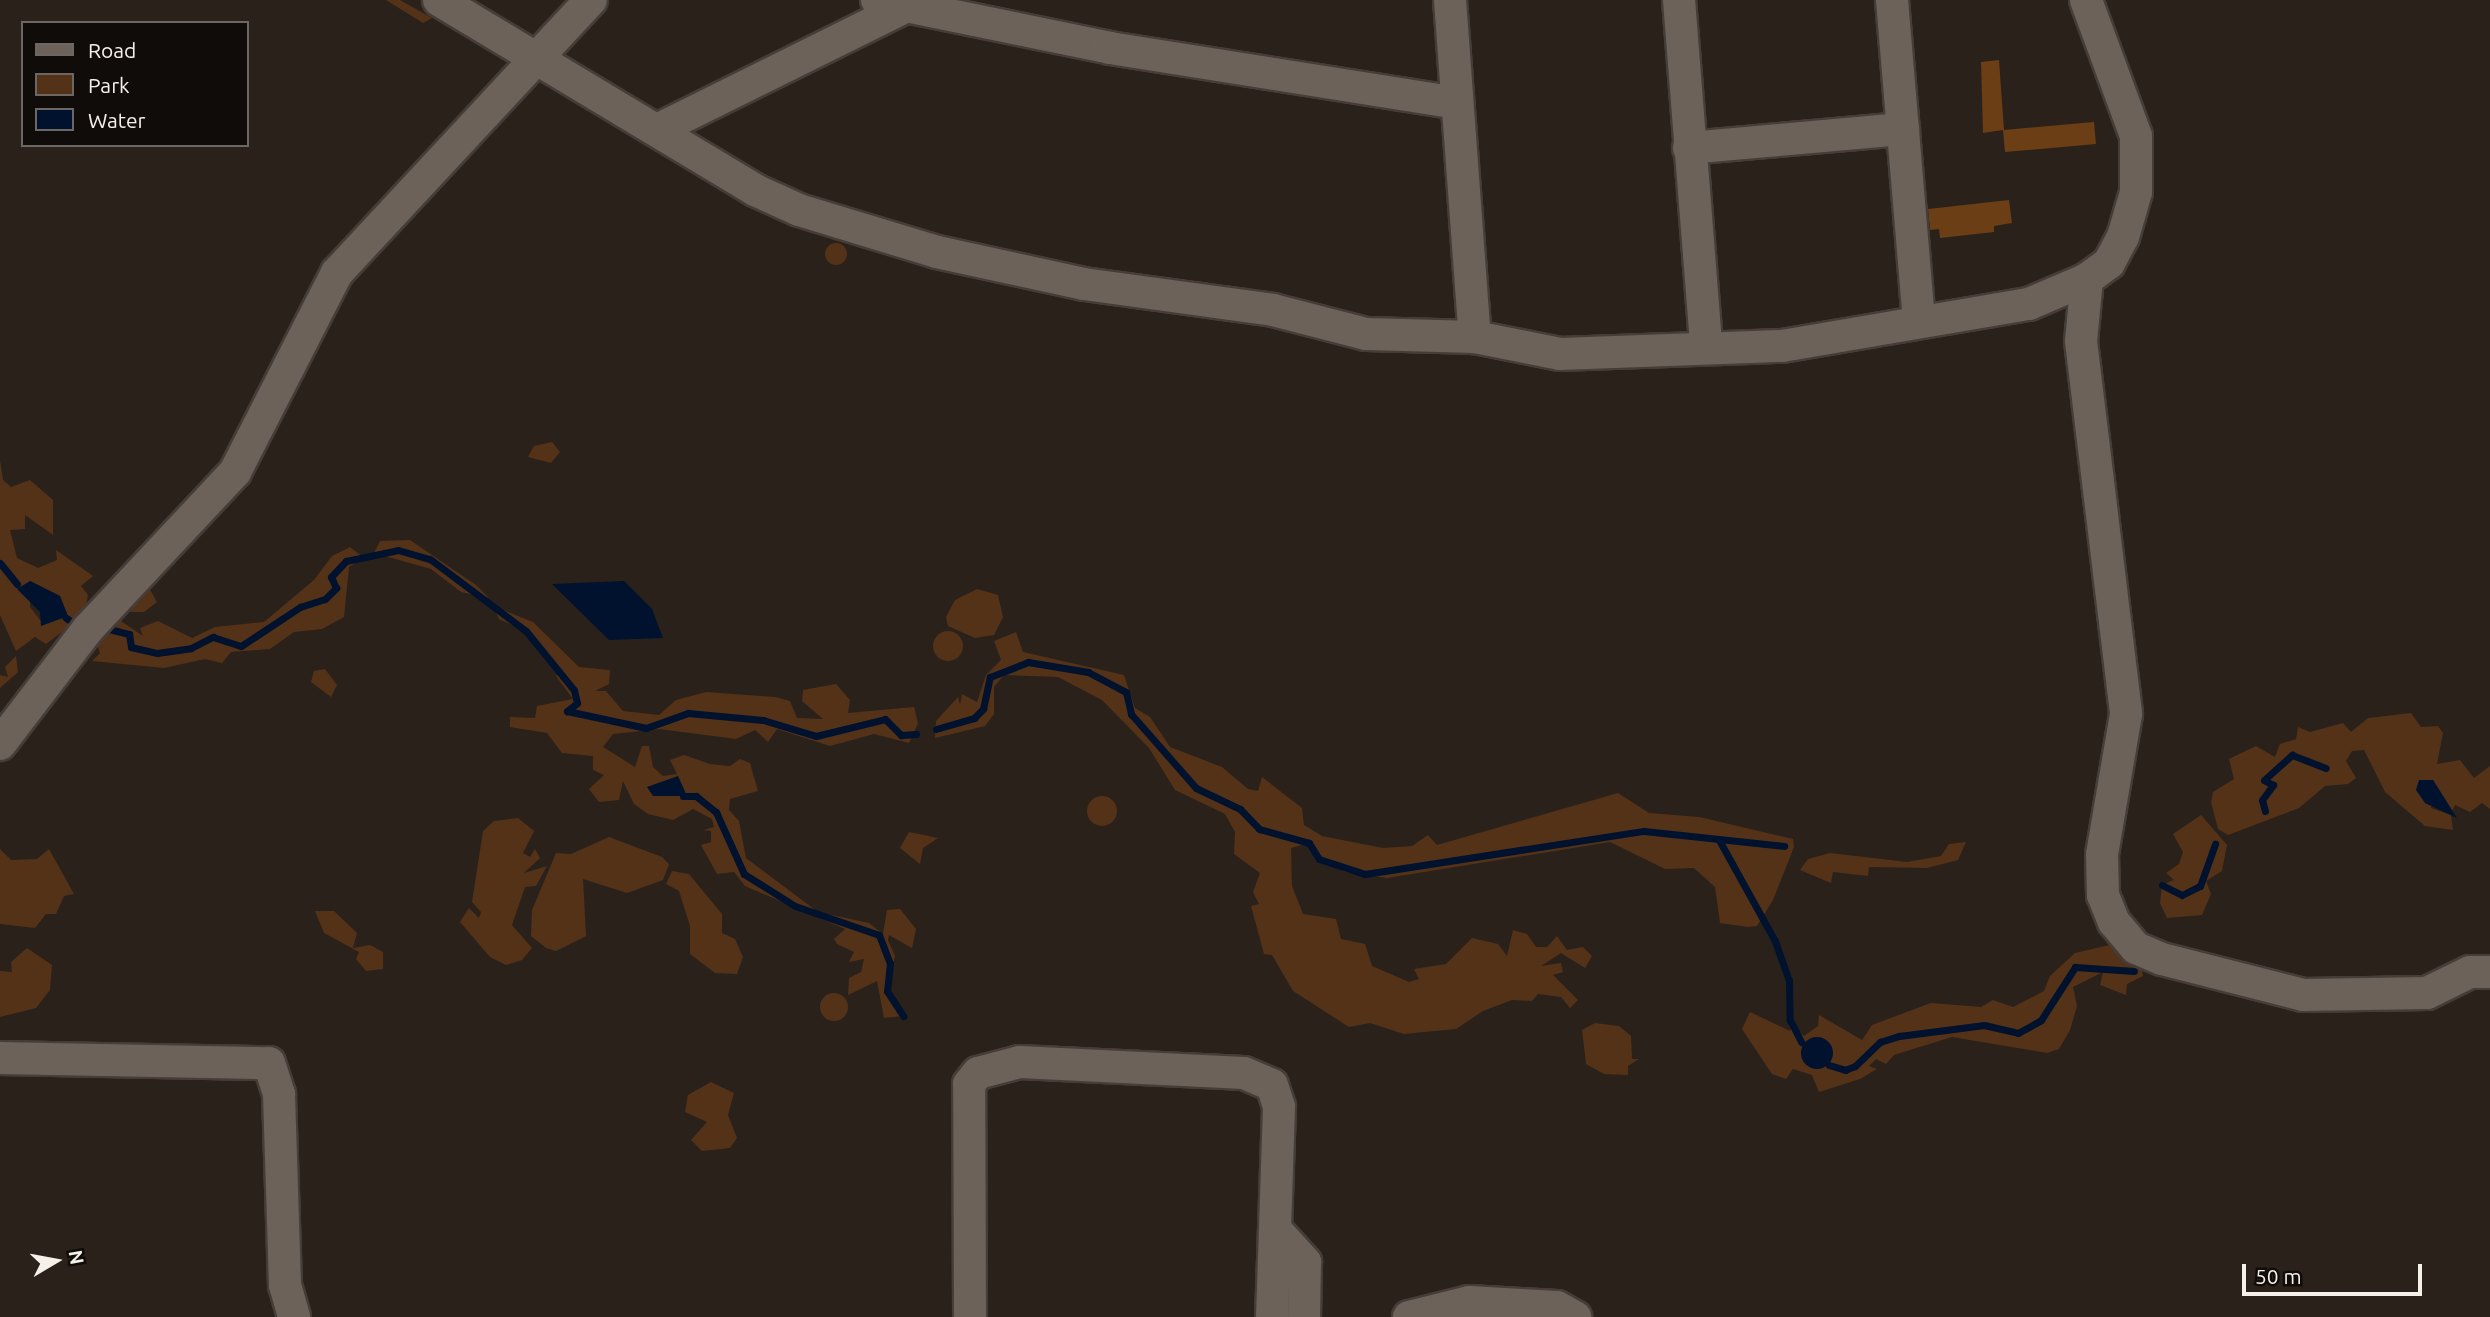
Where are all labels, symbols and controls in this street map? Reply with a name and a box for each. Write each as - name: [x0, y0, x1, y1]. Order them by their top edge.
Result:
- legend: [21, 21, 248, 147]
- text: Road: [88, 38, 136, 62]
- text: Park: [88, 73, 130, 97]
- text: Water: [88, 108, 146, 132]
- north arrow: [21, 1226, 91, 1296]
- text: N: [65, 1248, 89, 1266]
- scale bar: [2245, 1250, 2425, 1294]
- text: 50 m: [2255, 1264, 2302, 1288]

